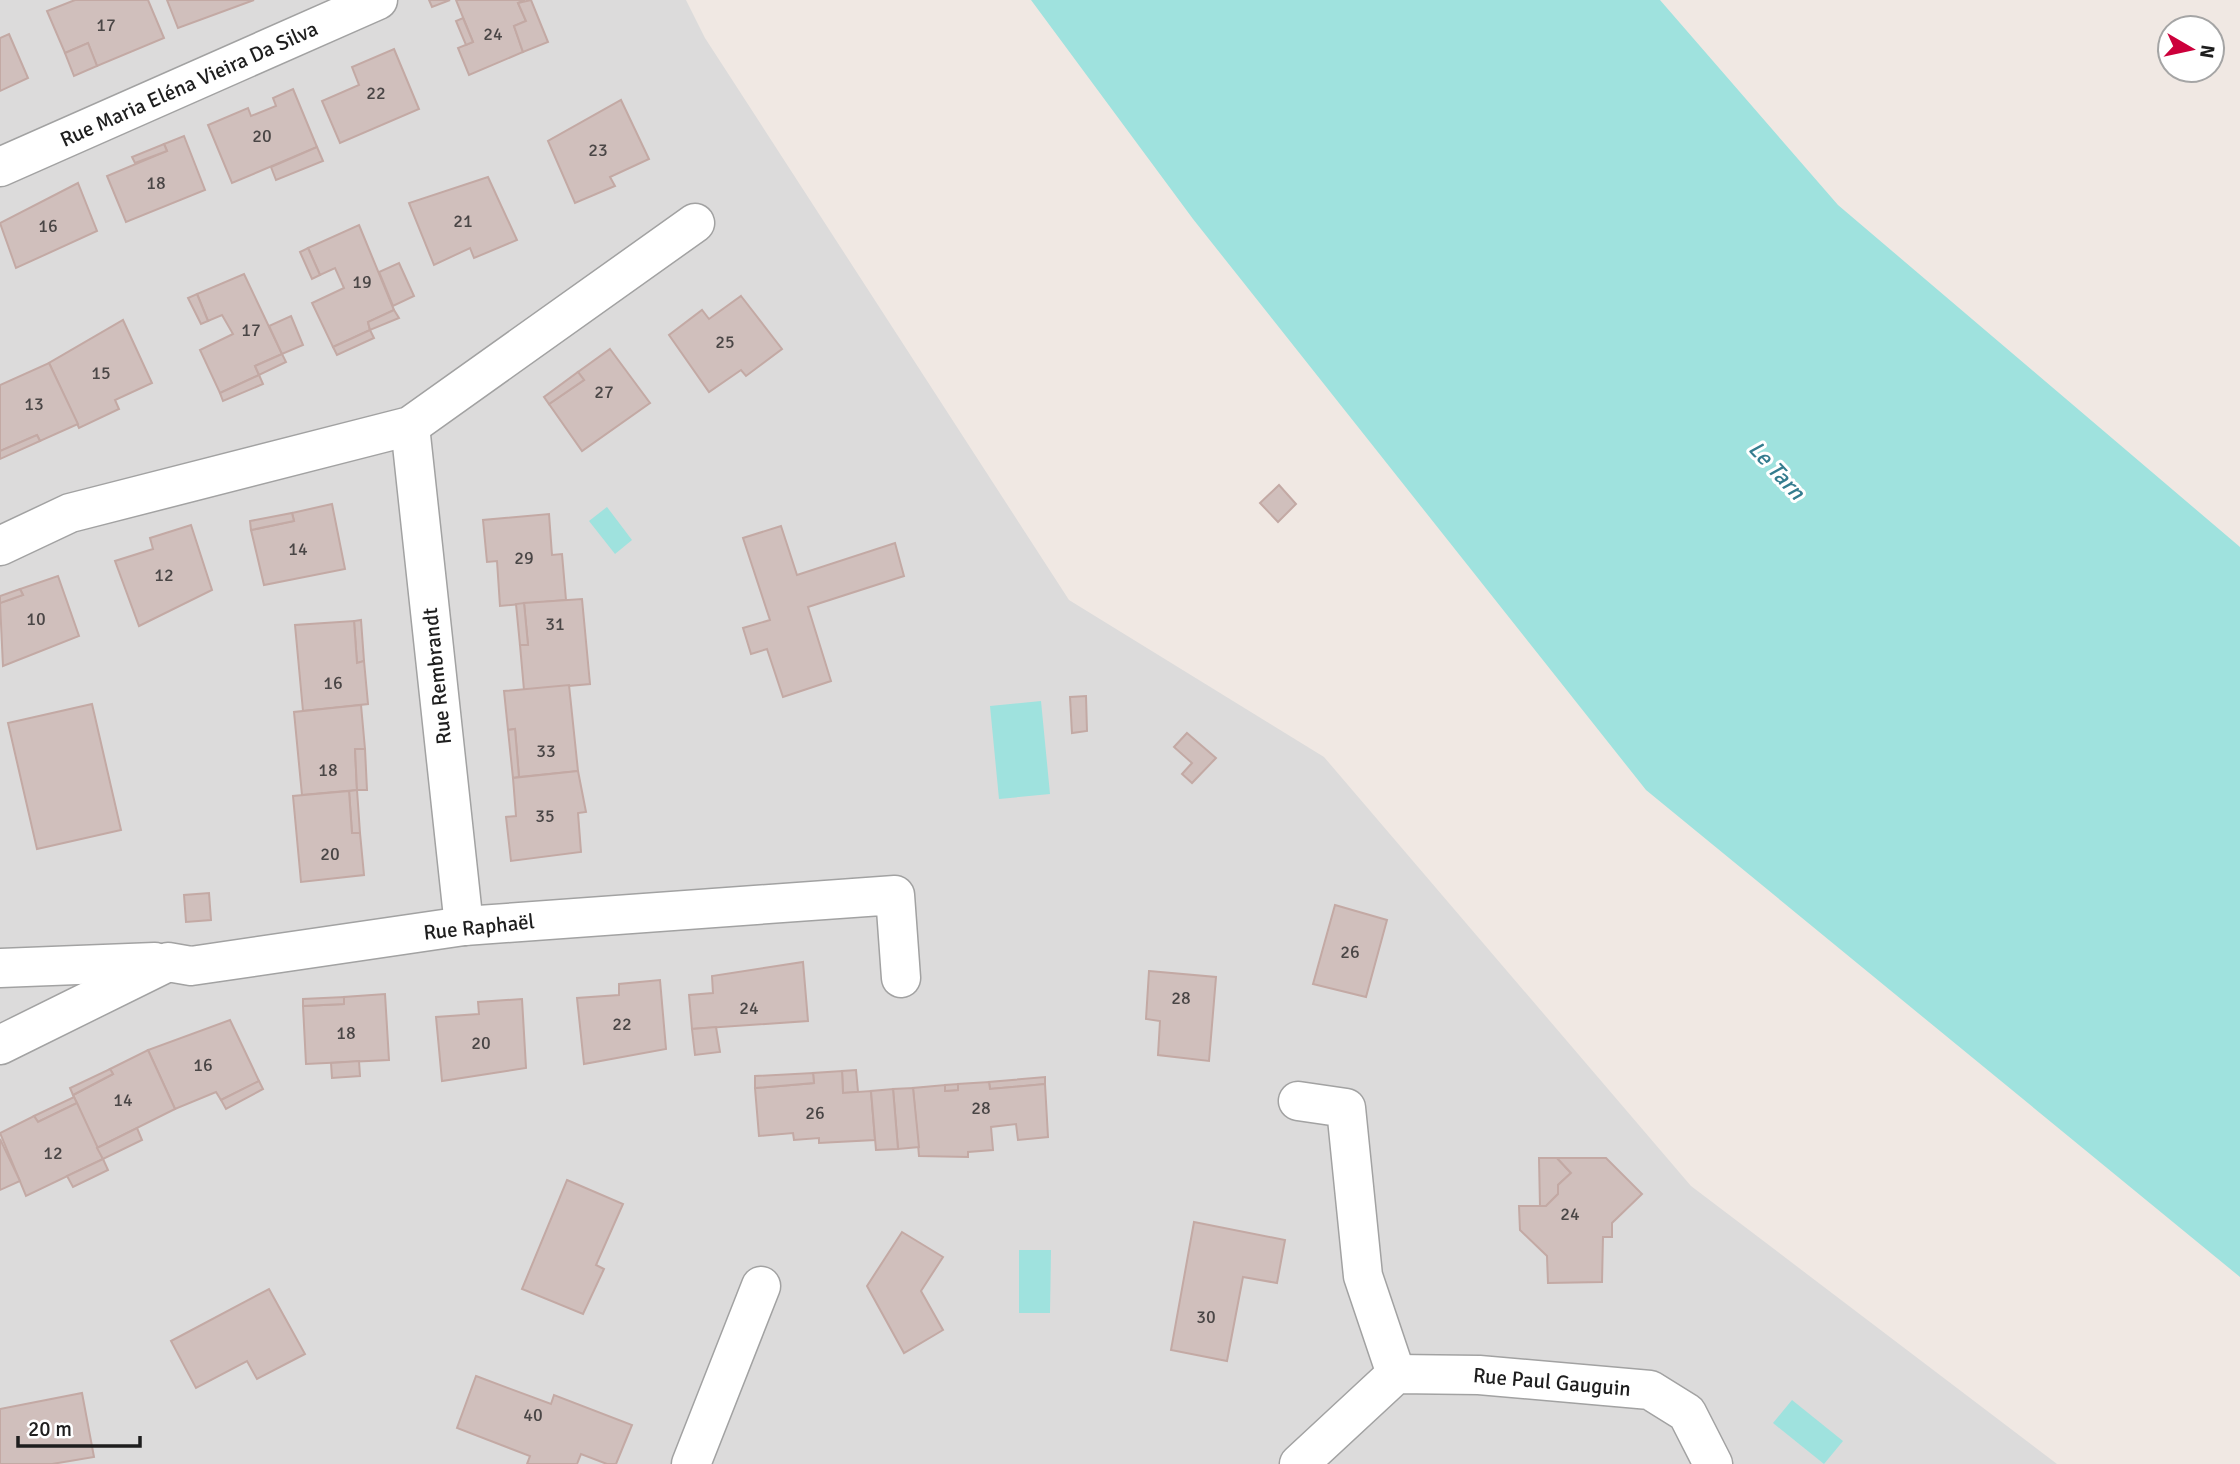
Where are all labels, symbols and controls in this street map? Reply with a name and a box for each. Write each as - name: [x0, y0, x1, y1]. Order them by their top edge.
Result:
- house number: 17: [96, 14, 116, 36]
- north arrow: [2156, 14, 2226, 84]
- street label: Rue Maria Eléna Vieira Da Silva: [56, 15, 322, 153]
- house number: 24: [483, 23, 503, 45]
- text: N: [2194, 43, 2220, 60]
- house number: 22: [366, 82, 386, 104]
- house number: 20: [252, 125, 272, 147]
- house number: 23: [588, 139, 608, 161]
- house number: 18: [146, 172, 166, 194]
- house number: 21: [453, 210, 473, 232]
- house number: 16: [38, 215, 58, 237]
- house number: 19: [352, 271, 372, 293]
- house number: 17: [241, 319, 261, 341]
- house number: 25: [715, 331, 735, 353]
- house number: 15: [91, 362, 111, 384]
- house number: 27: [594, 381, 614, 403]
- house number: 13: [24, 393, 44, 415]
- water label: Le Tarn: [1742, 435, 1812, 507]
- house number: 14: [288, 538, 308, 560]
- house number: 29: [514, 547, 534, 569]
- house number: 12: [154, 564, 174, 586]
- street label: Rue Rembrandt: [417, 606, 457, 746]
- house number: 10: [26, 608, 46, 630]
- house number: 31: [545, 613, 565, 635]
- house number: 16: [323, 672, 343, 694]
- house number: 33: [536, 740, 556, 762]
- house number: 18: [318, 759, 338, 781]
- house number: 35: [535, 805, 555, 827]
- house number: 20: [320, 843, 340, 865]
- street label: Rue Raphaël: [422, 908, 536, 946]
- house number: 26: [1340, 941, 1360, 963]
- house number: 28: [1171, 987, 1191, 1009]
- house number: 24: [739, 997, 759, 1019]
- house number: 22: [612, 1013, 632, 1035]
- house number: 18: [336, 1022, 356, 1044]
- house number: 20: [471, 1032, 491, 1054]
- house number: 16: [193, 1054, 213, 1076]
- house number: 14: [113, 1089, 133, 1111]
- house number: 28: [971, 1097, 991, 1119]
- house number: 26: [805, 1102, 825, 1124]
- house number: 12: [43, 1142, 63, 1164]
- house number: 24: [1560, 1203, 1580, 1225]
- house number: 30: [1196, 1306, 1216, 1328]
- street label: Rue Paul Gauguin: [1472, 1362, 1632, 1402]
- scale bar: [18, 1404, 140, 1448]
- house number: 40: [523, 1404, 543, 1426]
- text: 20 m: [28, 1416, 72, 1442]

